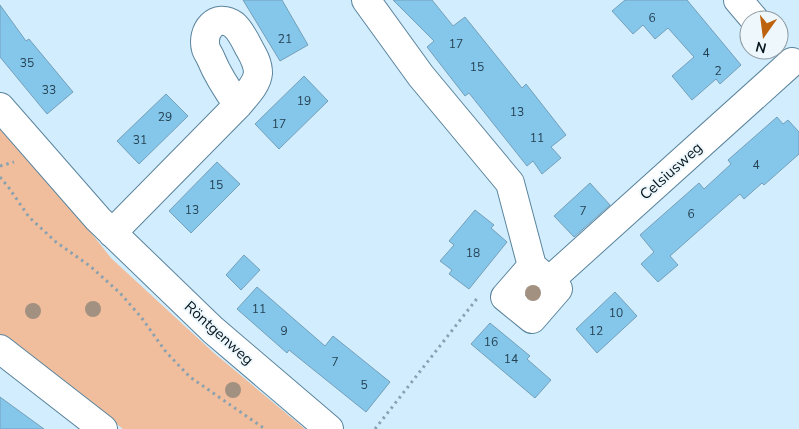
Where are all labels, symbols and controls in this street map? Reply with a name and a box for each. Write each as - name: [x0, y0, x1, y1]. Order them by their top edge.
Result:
- house number: 6: [648, 10, 656, 26]
- north arrow: [739, 10, 789, 60]
- house number: 21: [278, 31, 292, 47]
- house number: 17: [449, 36, 463, 52]
- text: N: [754, 37, 768, 58]
- house number: 4: [702, 45, 710, 61]
- house number: 35: [20, 55, 34, 71]
- house number: 15: [470, 59, 484, 75]
- house number: 2: [714, 63, 722, 79]
- house number: 33: [42, 82, 56, 98]
- house number: 19: [297, 93, 311, 109]
- house number: 13: [510, 104, 524, 120]
- house number: 29: [158, 109, 172, 125]
- house number: 17: [272, 116, 286, 132]
- house number: 11: [530, 130, 544, 146]
- house number: 31: [133, 132, 147, 148]
- street label: Celsiusweg: [636, 138, 706, 204]
- house number: 4: [752, 157, 760, 173]
- house number: 15: [209, 177, 223, 193]
- house number: 13: [185, 202, 199, 218]
- house number: 7: [579, 203, 587, 219]
- house number: 6: [687, 206, 695, 222]
- house number: 18: [466, 245, 480, 261]
- street label: Röntgenweg: [180, 297, 258, 369]
- house number: 11: [252, 301, 266, 317]
- house number: 10: [609, 305, 623, 321]
- house number: 9: [280, 323, 288, 339]
- house number: 12: [589, 323, 603, 339]
- house number: 16: [484, 334, 498, 350]
- house number: 14: [504, 351, 518, 367]
- house number: 7: [331, 354, 339, 370]
- house number: 5: [360, 377, 368, 393]

